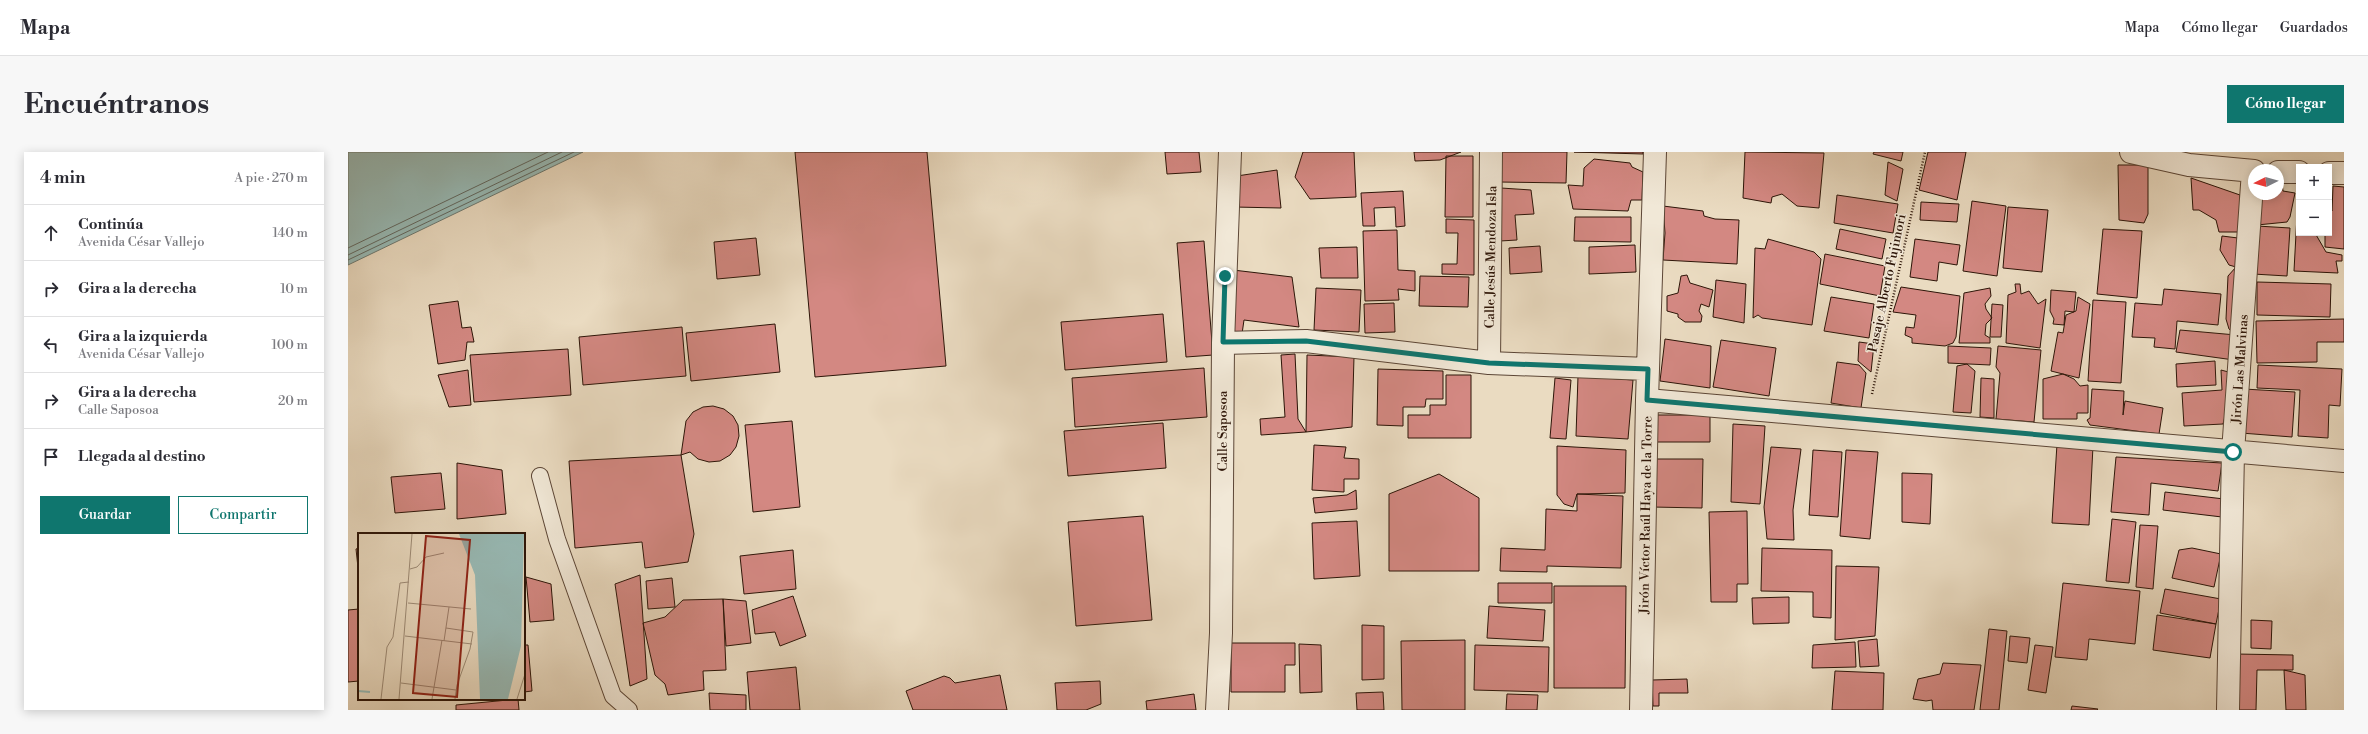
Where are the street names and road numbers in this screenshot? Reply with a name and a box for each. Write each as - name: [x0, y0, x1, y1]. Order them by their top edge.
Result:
- street label: Calle Jesús Mendoza Isla: [1482, 185, 1500, 329]
- street label: Pasaje Alberto Fujimori: [1865, 213, 1909, 354]
- street label: Jirón Las Malvinas: [2228, 313, 2252, 425]
- street label: Calle Saposoa: [1215, 390, 1231, 471]
- street label: Jirón Víctor Raúl Haya de la Torre: [1636, 415, 1656, 615]

